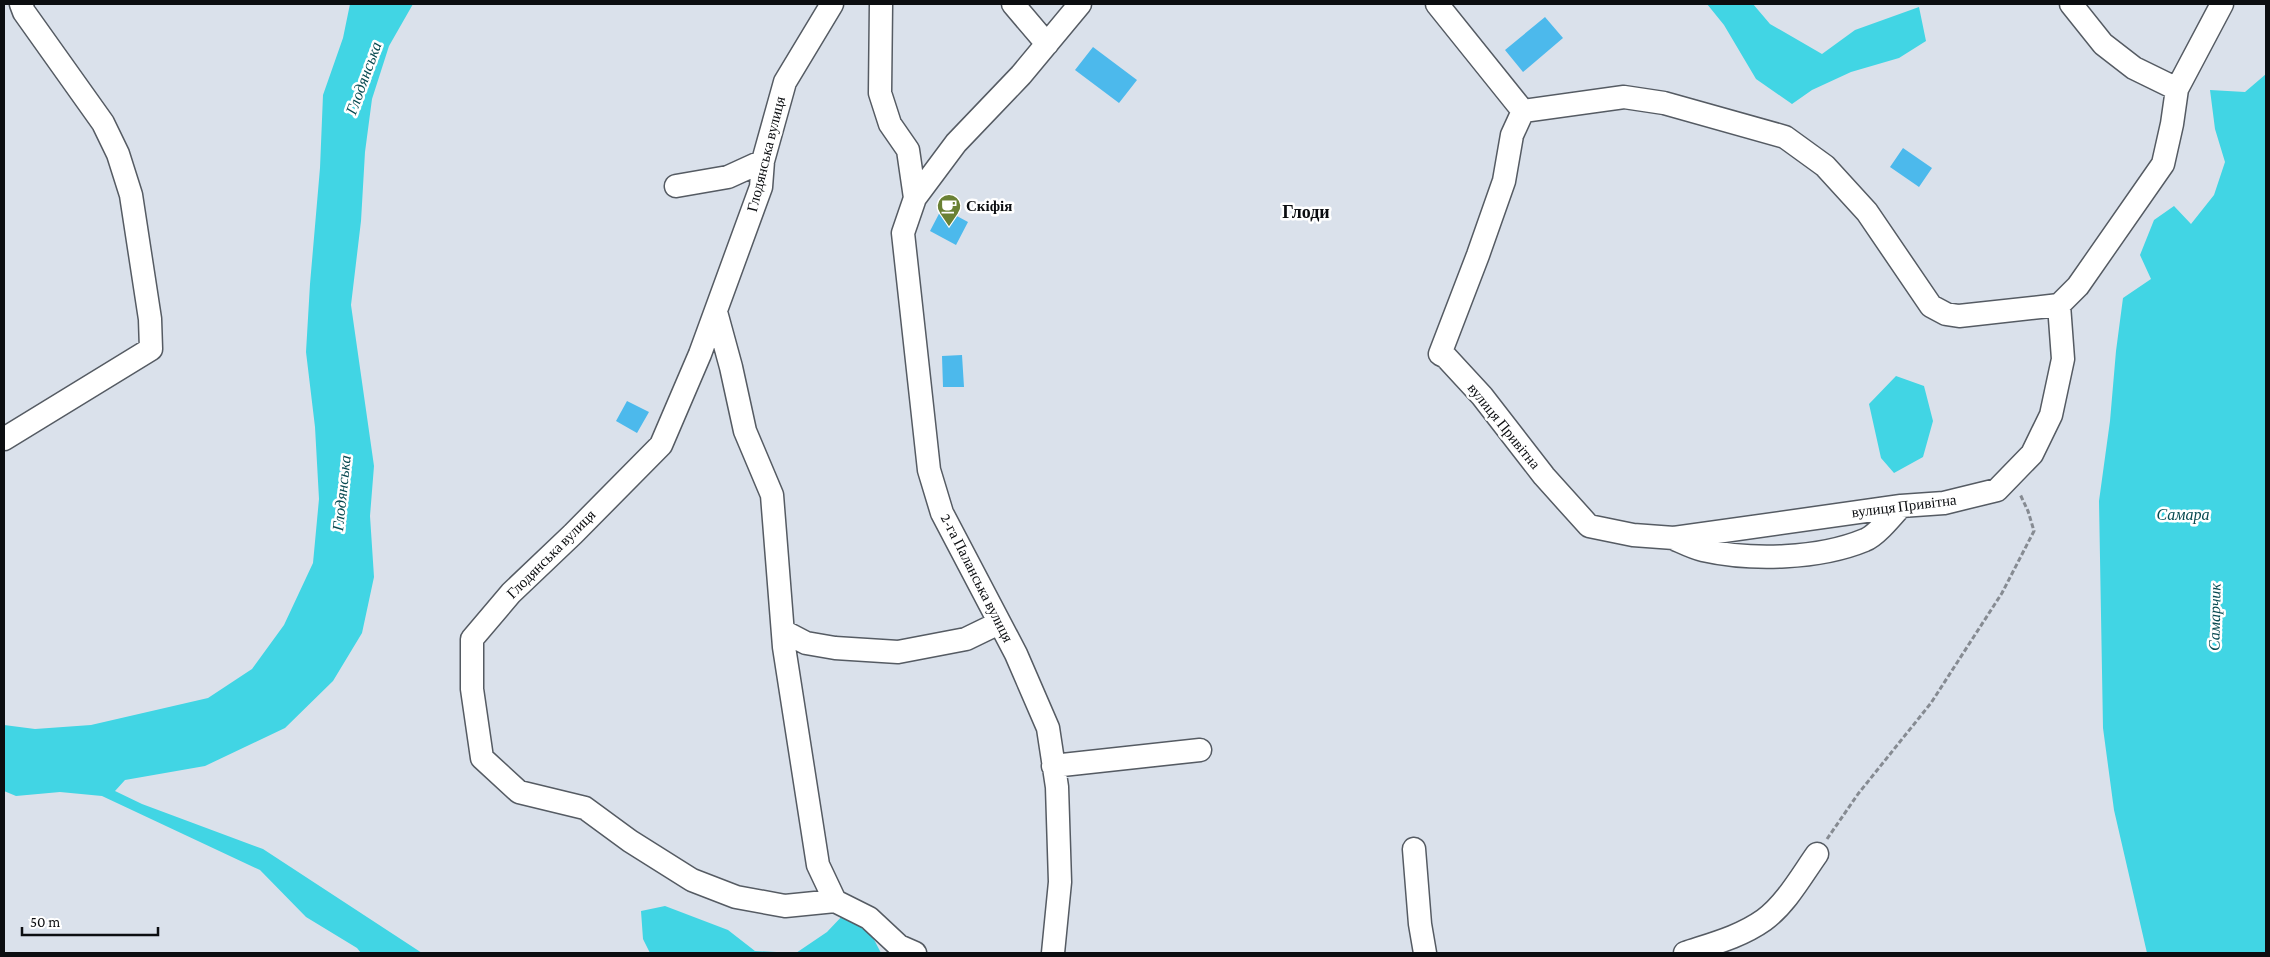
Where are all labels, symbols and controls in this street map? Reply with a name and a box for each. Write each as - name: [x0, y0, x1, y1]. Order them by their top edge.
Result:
- water label: Глодянська: [342, 39, 384, 118]
- street label: Глодянська вулиця: [744, 94, 788, 213]
- cafe icon: Скіфія: [936, 193, 962, 227]
- place label: Скіфія: [966, 198, 1012, 214]
- district label: Глоди: [1282, 202, 1330, 222]
- street label: вулиця Привітна: [1465, 380, 1544, 472]
- water label: Глодянська: [329, 454, 354, 533]
- street label: вулиця Привітна: [1851, 492, 1958, 520]
- street label: Глодянська вулиця: [503, 506, 599, 602]
- water label: Самара: [2157, 506, 2210, 524]
- street label: 2-га Паланська вулиця: [938, 511, 1016, 645]
- water label: Самарчик: [2205, 582, 2225, 651]
- scale bar: [22, 904, 159, 936]
- text: 50 m: [30, 914, 60, 930]

